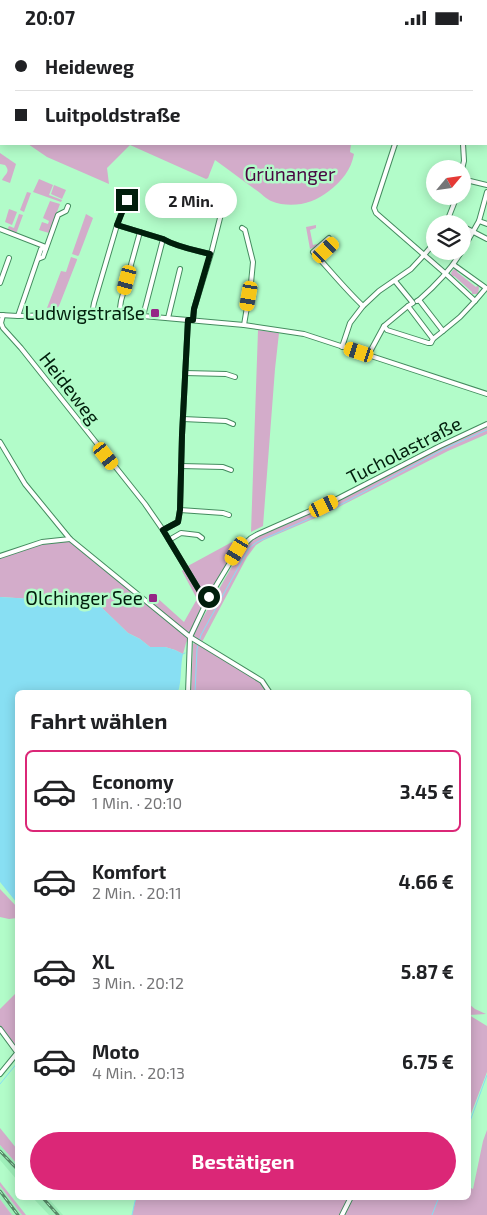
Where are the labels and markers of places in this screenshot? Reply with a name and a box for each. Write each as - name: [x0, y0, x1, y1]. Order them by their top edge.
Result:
- place label: Ludwigstraße: [25, 301, 145, 324]
- marker: Ludwigstraße: [149, 307, 161, 319]
- place label: Olchinger See: [25, 586, 143, 609]
- marker: Olchinger See: [147, 592, 159, 604]

